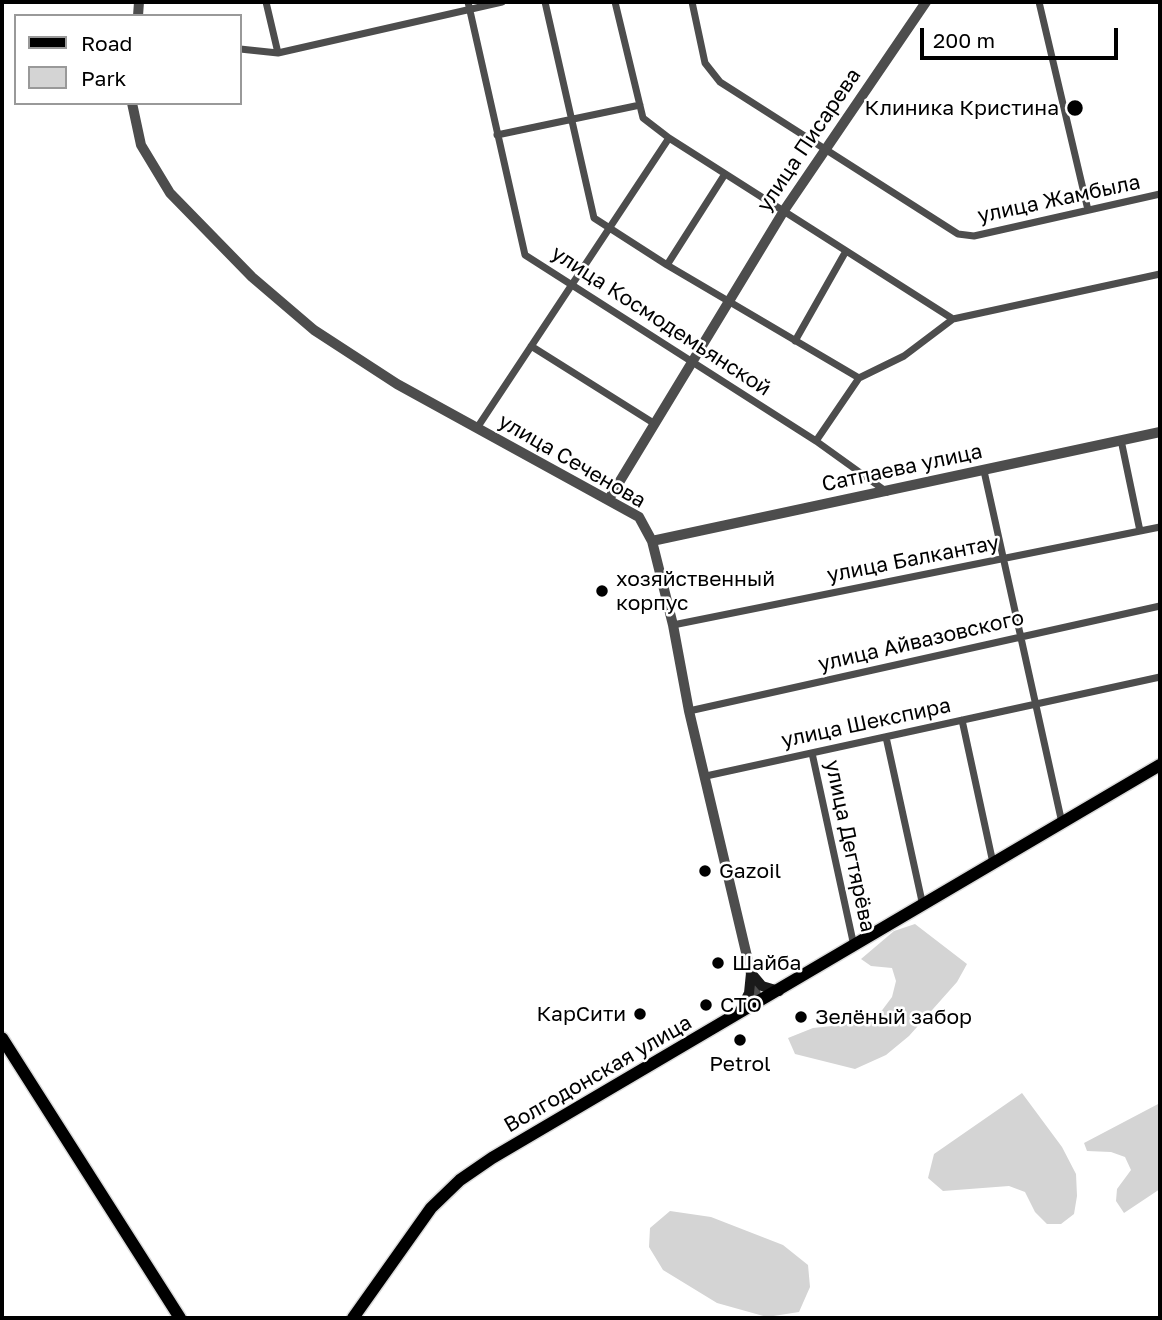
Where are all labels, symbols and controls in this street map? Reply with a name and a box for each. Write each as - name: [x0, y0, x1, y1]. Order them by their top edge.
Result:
- legend: [14, 14, 242, 105]
- scale bar: [924, 14, 1122, 58]
- text: 200 m: [933, 27, 995, 53]
- text: Road: [81, 30, 132, 56]
- street label: улица Писарева: [752, 64, 866, 216]
- text: Park: [81, 65, 126, 91]
- place label: Клиника Кристина: [865, 95, 1059, 121]
- marker: Клиника Кристина: [1065, 98, 1085, 118]
- street label: улица Жамбыла: [975, 169, 1143, 229]
- street label: улица Космодемьянской: [546, 240, 776, 402]
- street label: улица Сеченова: [494, 409, 650, 513]
- street label: Сатпаева улица: [819, 439, 985, 497]
- street label: улица Балкантау: [825, 530, 1001, 588]
- place label: хозяйственный корпус: [616, 566, 775, 616]
- marker: хозяйственный корпус: [594, 583, 610, 599]
- street label: улица Айвазовского: [816, 605, 1026, 677]
- street label: улица Шекспира: [779, 693, 953, 753]
- street label: улица Дегтярёва: [819, 758, 881, 934]
- place label: Gazoil: [719, 858, 781, 884]
- marker: Gazoil: [697, 863, 713, 879]
- place label: Шайба: [732, 950, 801, 976]
- marker: Шайба: [710, 955, 726, 971]
- place label: СТО: [720, 992, 762, 1018]
- marker: СТО: [698, 997, 714, 1013]
- place label: КарСити: [537, 1001, 626, 1027]
- place label: Зелёный забор: [815, 1004, 972, 1030]
- marker: КарСити: [632, 1006, 648, 1022]
- marker: Зелёный забор: [793, 1009, 809, 1025]
- street label: Волгодонская улица: [500, 1010, 696, 1138]
- marker: Petrol: [732, 1032, 748, 1048]
- place label: Petrol: [709, 1051, 771, 1077]

